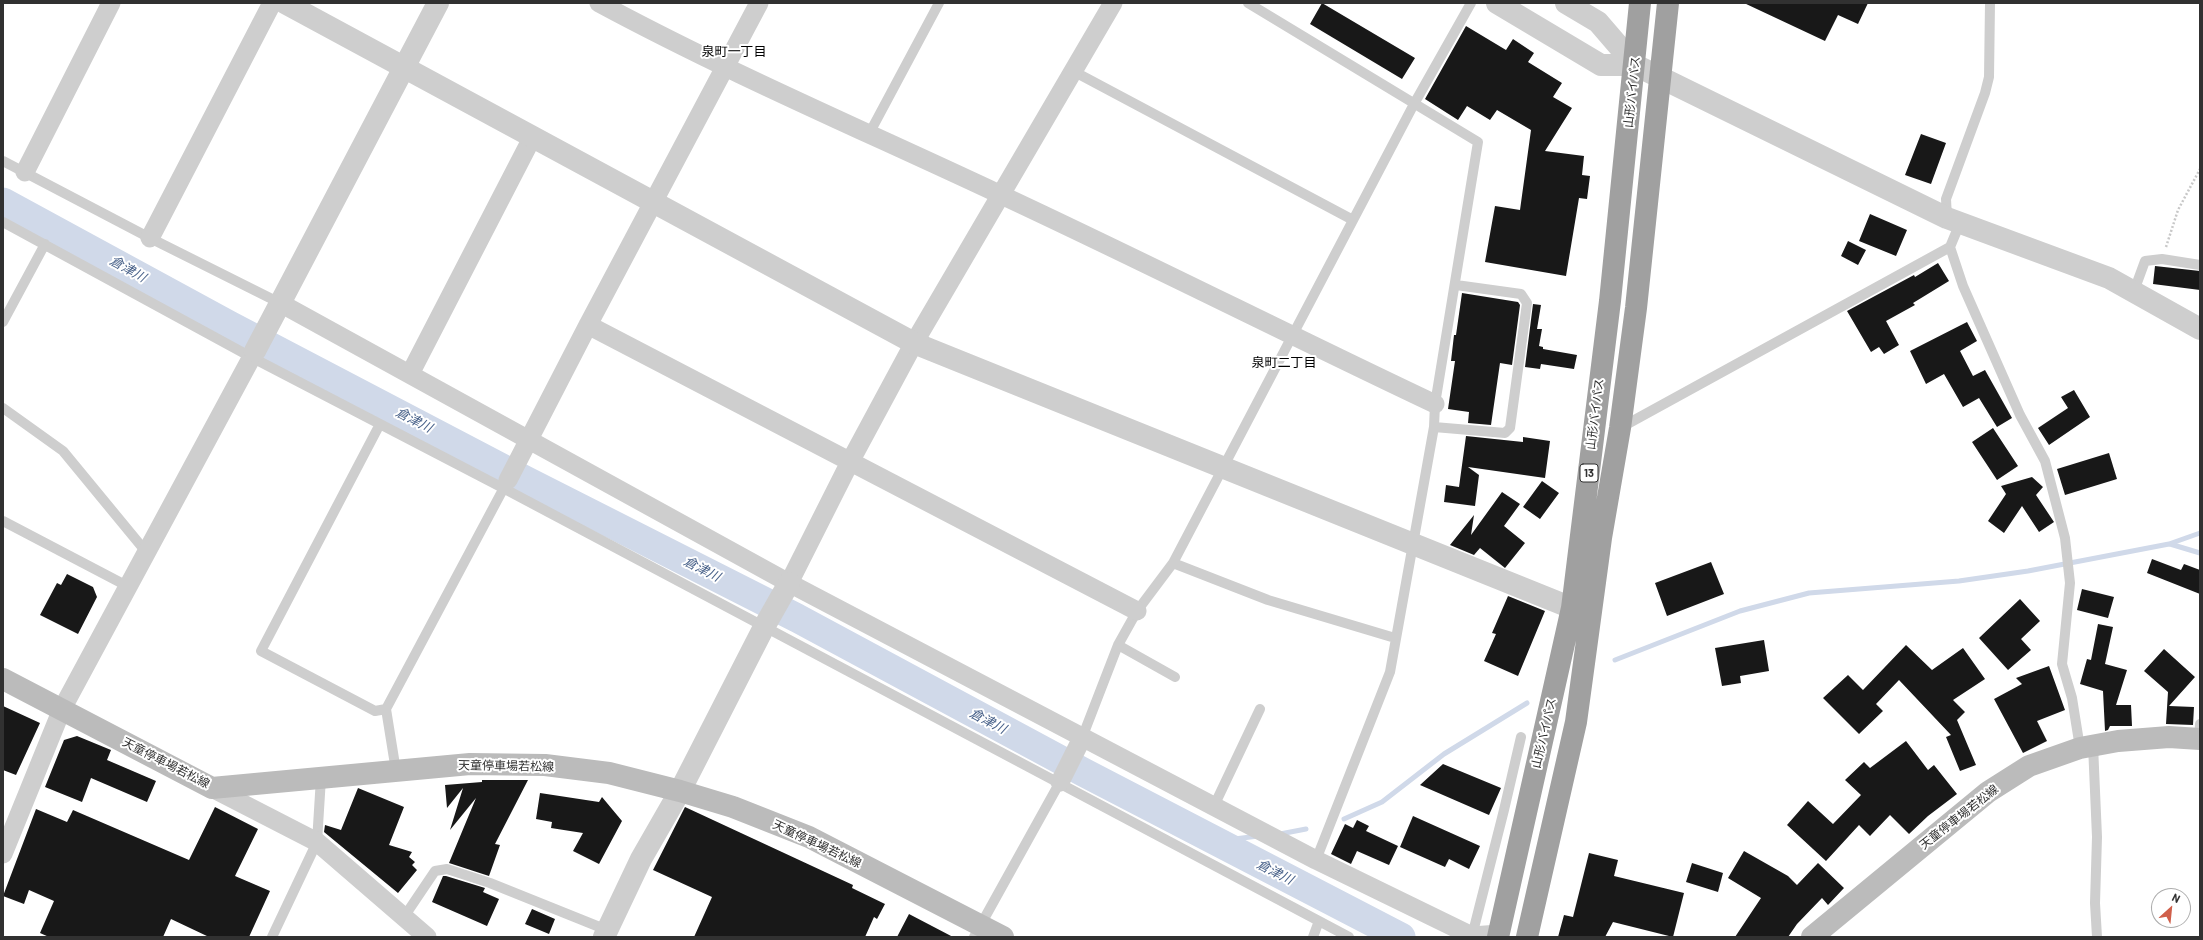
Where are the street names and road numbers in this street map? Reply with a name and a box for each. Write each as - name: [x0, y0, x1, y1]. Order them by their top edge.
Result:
- street label: 山形バイパス: [1621, 55, 1643, 129]
- street label: 山形バイパス: [1583, 377, 1607, 451]
- road number: 13: [1580, 464, 1598, 482]
- street label: 山形バイパス: [1529, 696, 1559, 770]
- street label: 天童停車場若松線: [120, 735, 212, 791]
- street label: 天童停車場若松線: [458, 758, 554, 774]
- street label: 天童停車場若松線: [1917, 782, 2001, 852]
- street label: 天童停車場若松線: [770, 817, 864, 871]

